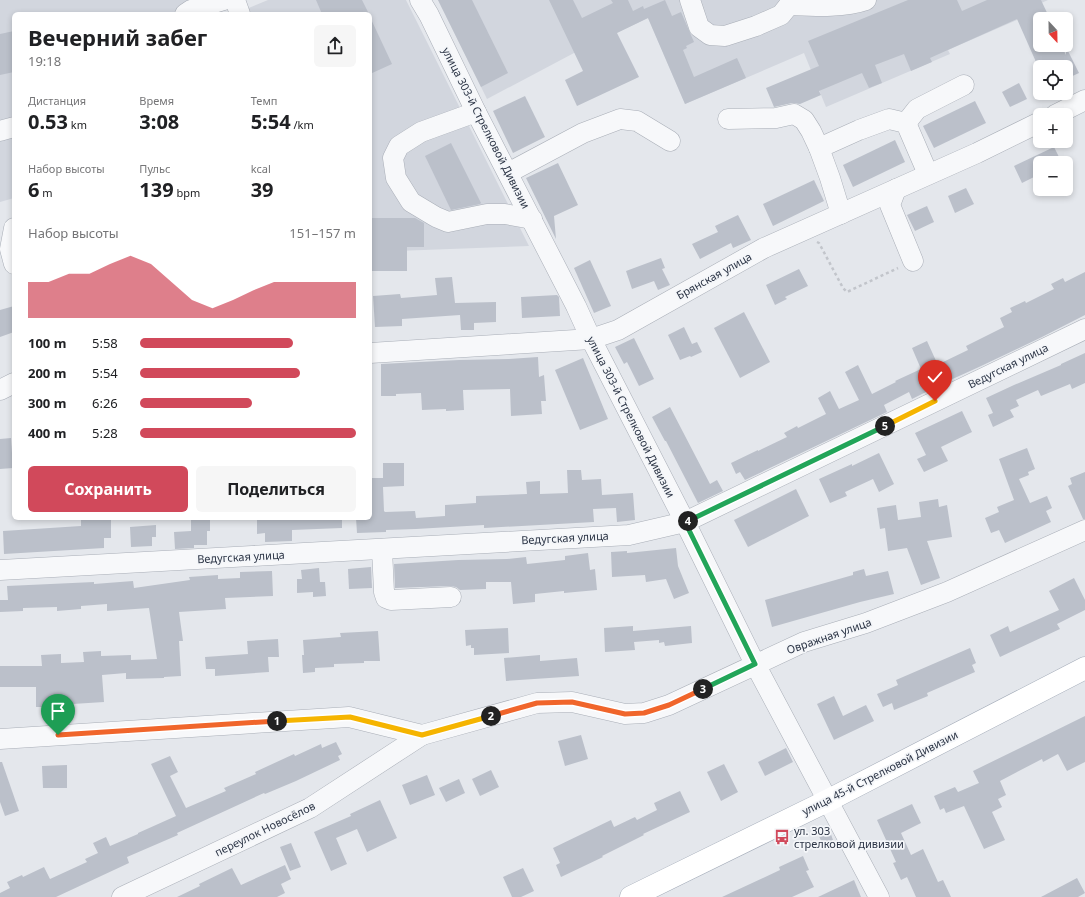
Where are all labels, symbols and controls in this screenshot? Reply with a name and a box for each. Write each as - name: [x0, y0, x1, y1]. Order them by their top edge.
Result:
- north arrow: [1033, 12, 1073, 52]
- map controls: [1033, 12, 1073, 196]
- text: Вечерний забег: [28, 22, 207, 52]
- button: share: [314, 25, 356, 67]
- street label: улица 303-й Стрелковой Дивизии: [439, 45, 534, 211]
- text: 19:18: [28, 52, 61, 70]
- button: locate: [1033, 60, 1073, 100]
- text: Дистанция: [28, 93, 86, 108]
- text: Время: [139, 93, 174, 108]
- text: Темп: [251, 93, 278, 108]
- text: 0.53: [28, 108, 68, 135]
- text: 3:08: [139, 108, 179, 135]
- text: 5:54: [251, 108, 291, 135]
- button: +: [1033, 108, 1073, 148]
- text: km: [68, 117, 87, 132]
- text: /km: [291, 117, 314, 132]
- button: −: [1033, 156, 1073, 196]
- text: Набор высоты: [28, 161, 105, 176]
- text: Пульс: [139, 161, 170, 176]
- text: kcal: [251, 161, 271, 176]
- text: 6: [28, 176, 39, 203]
- text: 139: [139, 176, 174, 203]
- text: 39: [251, 176, 274, 203]
- text: m: [39, 185, 53, 200]
- text: bpm: [174, 185, 200, 200]
- text: Набор высоты: [28, 224, 119, 242]
- text: 151–157 m: [289, 224, 356, 242]
- street label: Брянская улица: [673, 249, 754, 302]
- text: 100 m: [28, 334, 66, 352]
- text: 5:58: [92, 334, 118, 352]
- street label: улица 303-й Стрелковой Дивизии: [584, 334, 679, 500]
- street label: Ведугская улица: [965, 340, 1050, 392]
- pin: [918, 360, 952, 401]
- text: 200 m: [28, 364, 66, 382]
- text: 5:54: [92, 364, 118, 382]
- icon: check: [924, 366, 946, 388]
- text: 300 m: [28, 394, 66, 412]
- text: 6:26: [92, 394, 118, 412]
- pin: 5: [875, 416, 895, 436]
- text: 5: [882, 418, 888, 433]
- text: 400 m: [28, 424, 66, 442]
- text: 5:28: [92, 424, 118, 442]
- button: Сохранить: [28, 466, 188, 512]
- button: Поделиться: [196, 466, 356, 512]
- pin: 4: [678, 511, 698, 531]
- text: 4: [685, 513, 691, 528]
- street label: Ведугская улица: [521, 528, 609, 547]
- street label: Ведугская улица: [197, 547, 285, 566]
- street label: Овражная улица: [784, 614, 873, 657]
- pin: 3: [693, 679, 713, 699]
- text: 3: [700, 681, 706, 696]
- pin: [41, 694, 75, 735]
- icon: arrive: [47, 700, 69, 722]
- pin: 2: [481, 706, 501, 726]
- text: 2: [488, 708, 494, 723]
- pin: 1: [267, 711, 287, 731]
- text: 1: [274, 713, 280, 728]
- street label: улица 45-й Стрелковой Дивизии: [799, 727, 960, 818]
- street label: переулок Новосёлов: [212, 798, 317, 859]
- place label: ул. 303 стрелковой дивизии: [794, 823, 904, 851]
- bus stop icon: ул. 303 стрелковой дивизии: [773, 828, 791, 846]

